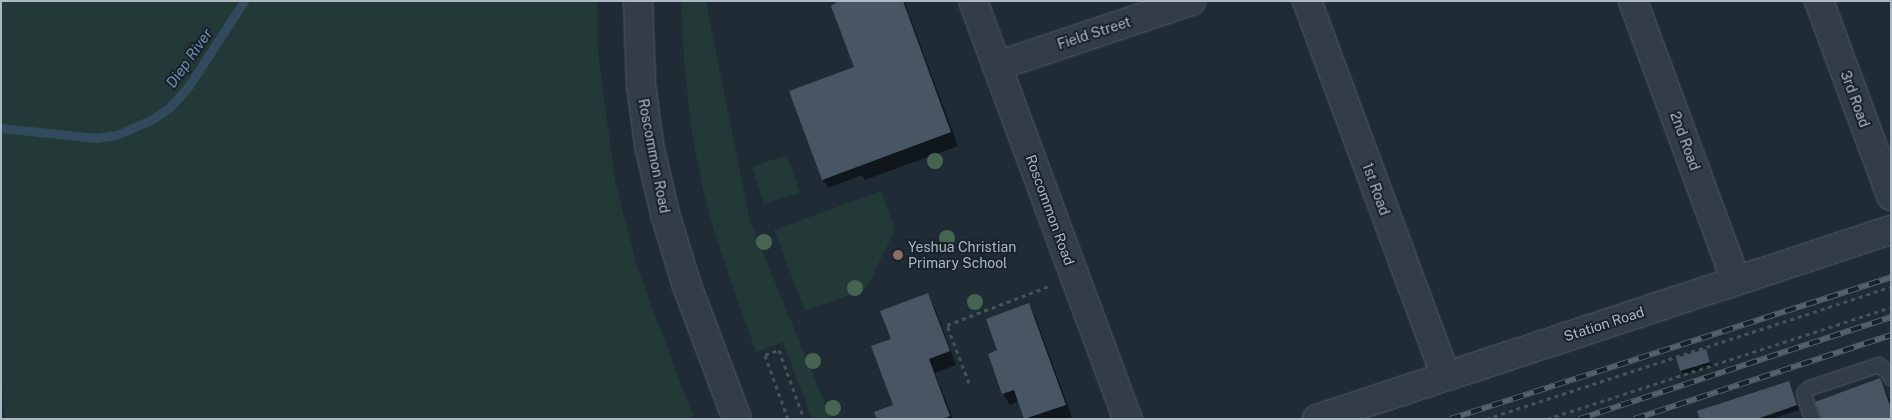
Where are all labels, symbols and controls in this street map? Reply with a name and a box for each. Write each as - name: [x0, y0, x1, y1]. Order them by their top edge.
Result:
- street label: Field Street: [1055, 13, 1133, 53]
- water label: Diep River: [162, 25, 216, 91]
- street label: 3rd Road: [1837, 68, 1873, 130]
- street label: Roscommon Road: [635, 97, 673, 215]
- street label: 2nd Road: [1667, 109, 1703, 173]
- street label: Roscommon Road: [1022, 152, 1078, 268]
- street label: 1st Road: [1359, 160, 1393, 218]
- place label: Yeshua Christian Primary School: [908, 239, 1016, 272]
- marker: Yeshua Christian Primary School: [892, 249, 904, 261]
- street label: Station Road: [1562, 303, 1646, 345]

